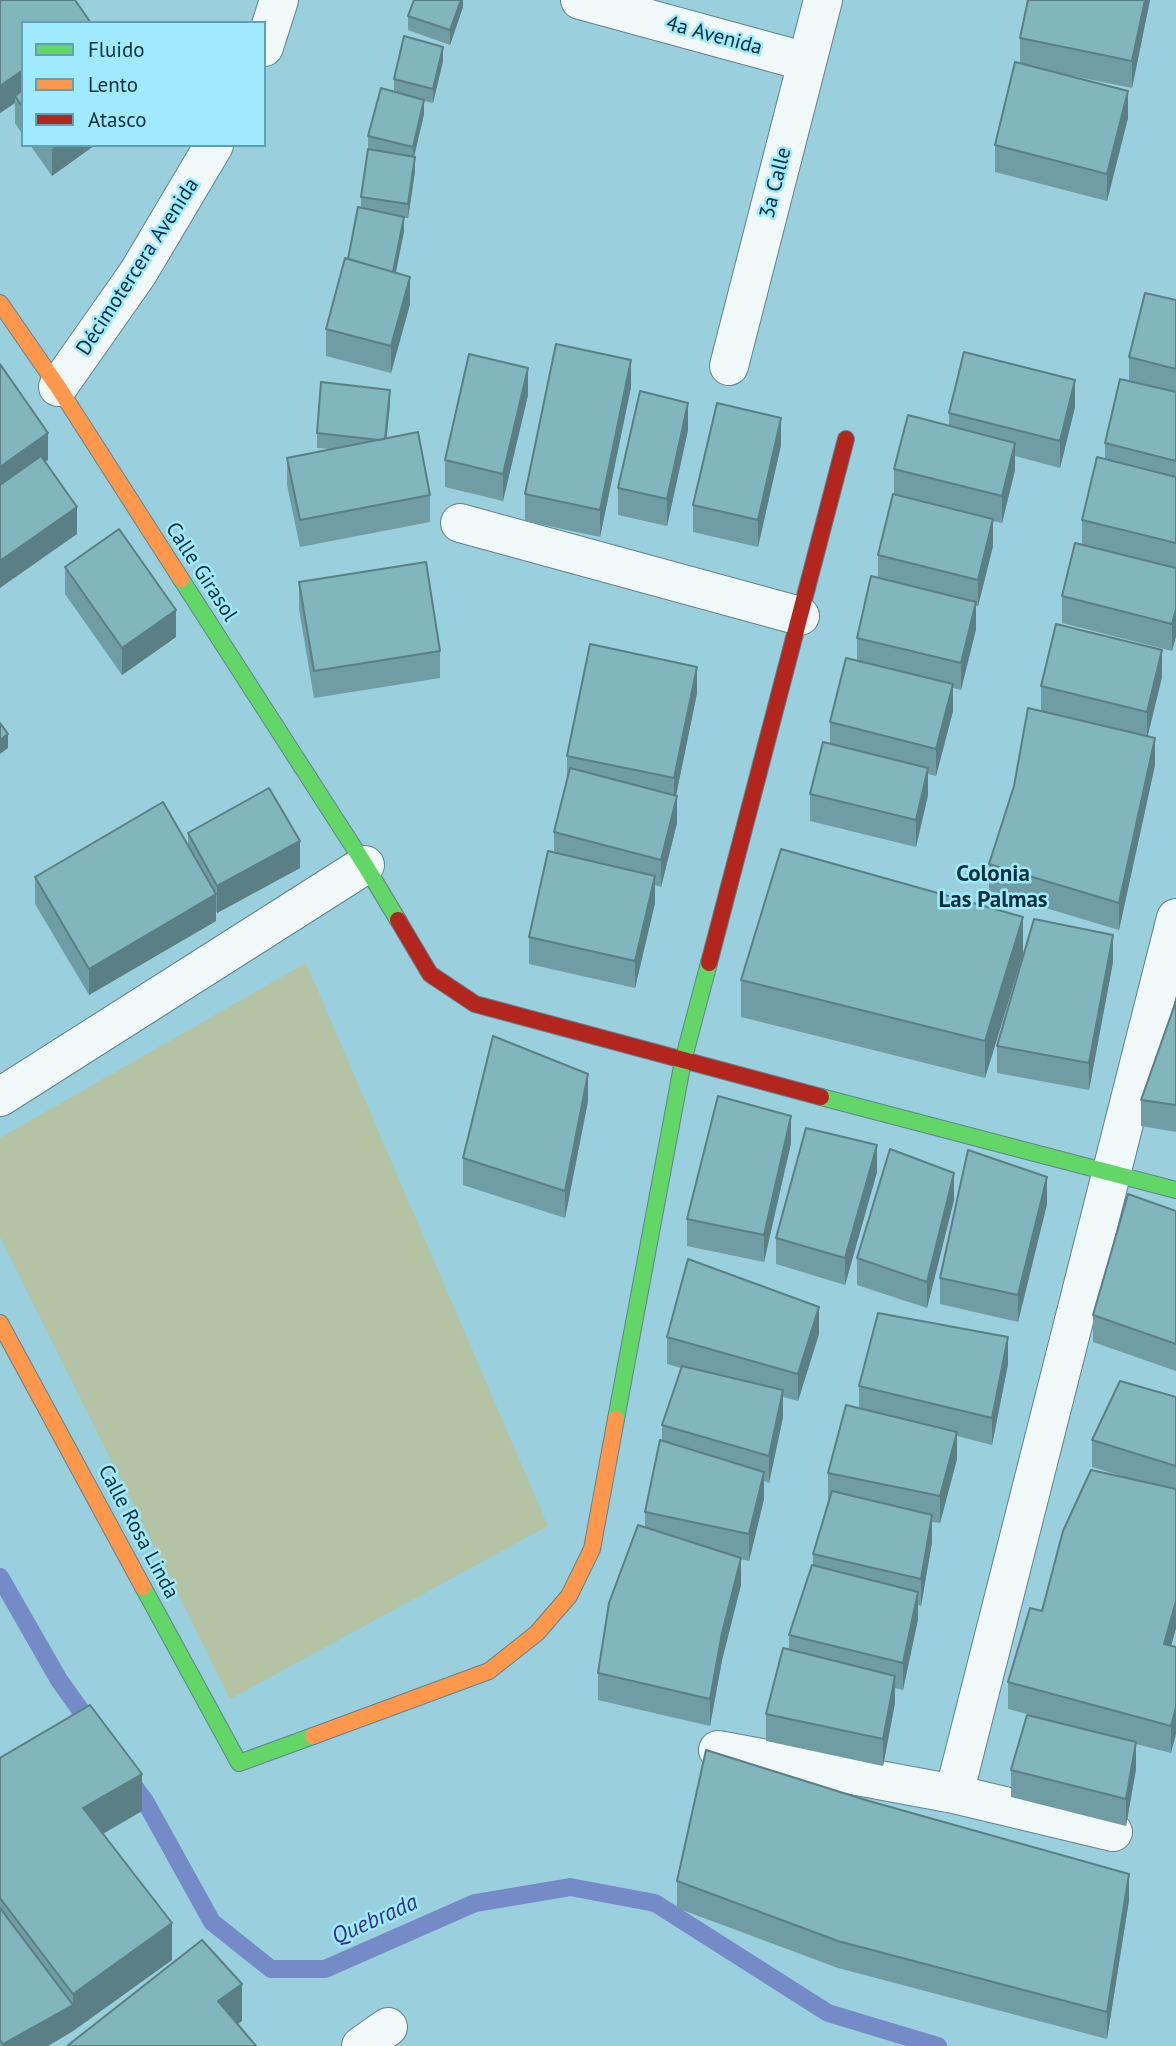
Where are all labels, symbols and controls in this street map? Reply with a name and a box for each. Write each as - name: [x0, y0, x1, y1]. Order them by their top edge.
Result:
- street label: 4a Avenida: [663, 11, 765, 61]
- legend: [21, 21, 266, 147]
- text: Fluido: [88, 36, 145, 63]
- text: Lento: [88, 71, 138, 98]
- text: Atasco: [88, 106, 147, 133]
- street label: 3a Calle: [755, 145, 797, 221]
- street label: Décimotercera Avenida: [71, 174, 205, 360]
- street label: Calle Girasol: [160, 518, 242, 626]
- district label: Colonia Las Palmas: [938, 860, 1048, 914]
- street label: Calle Rosa Linda: [92, 1461, 184, 1603]
- water label: Quebrada: [328, 1889, 422, 1951]

